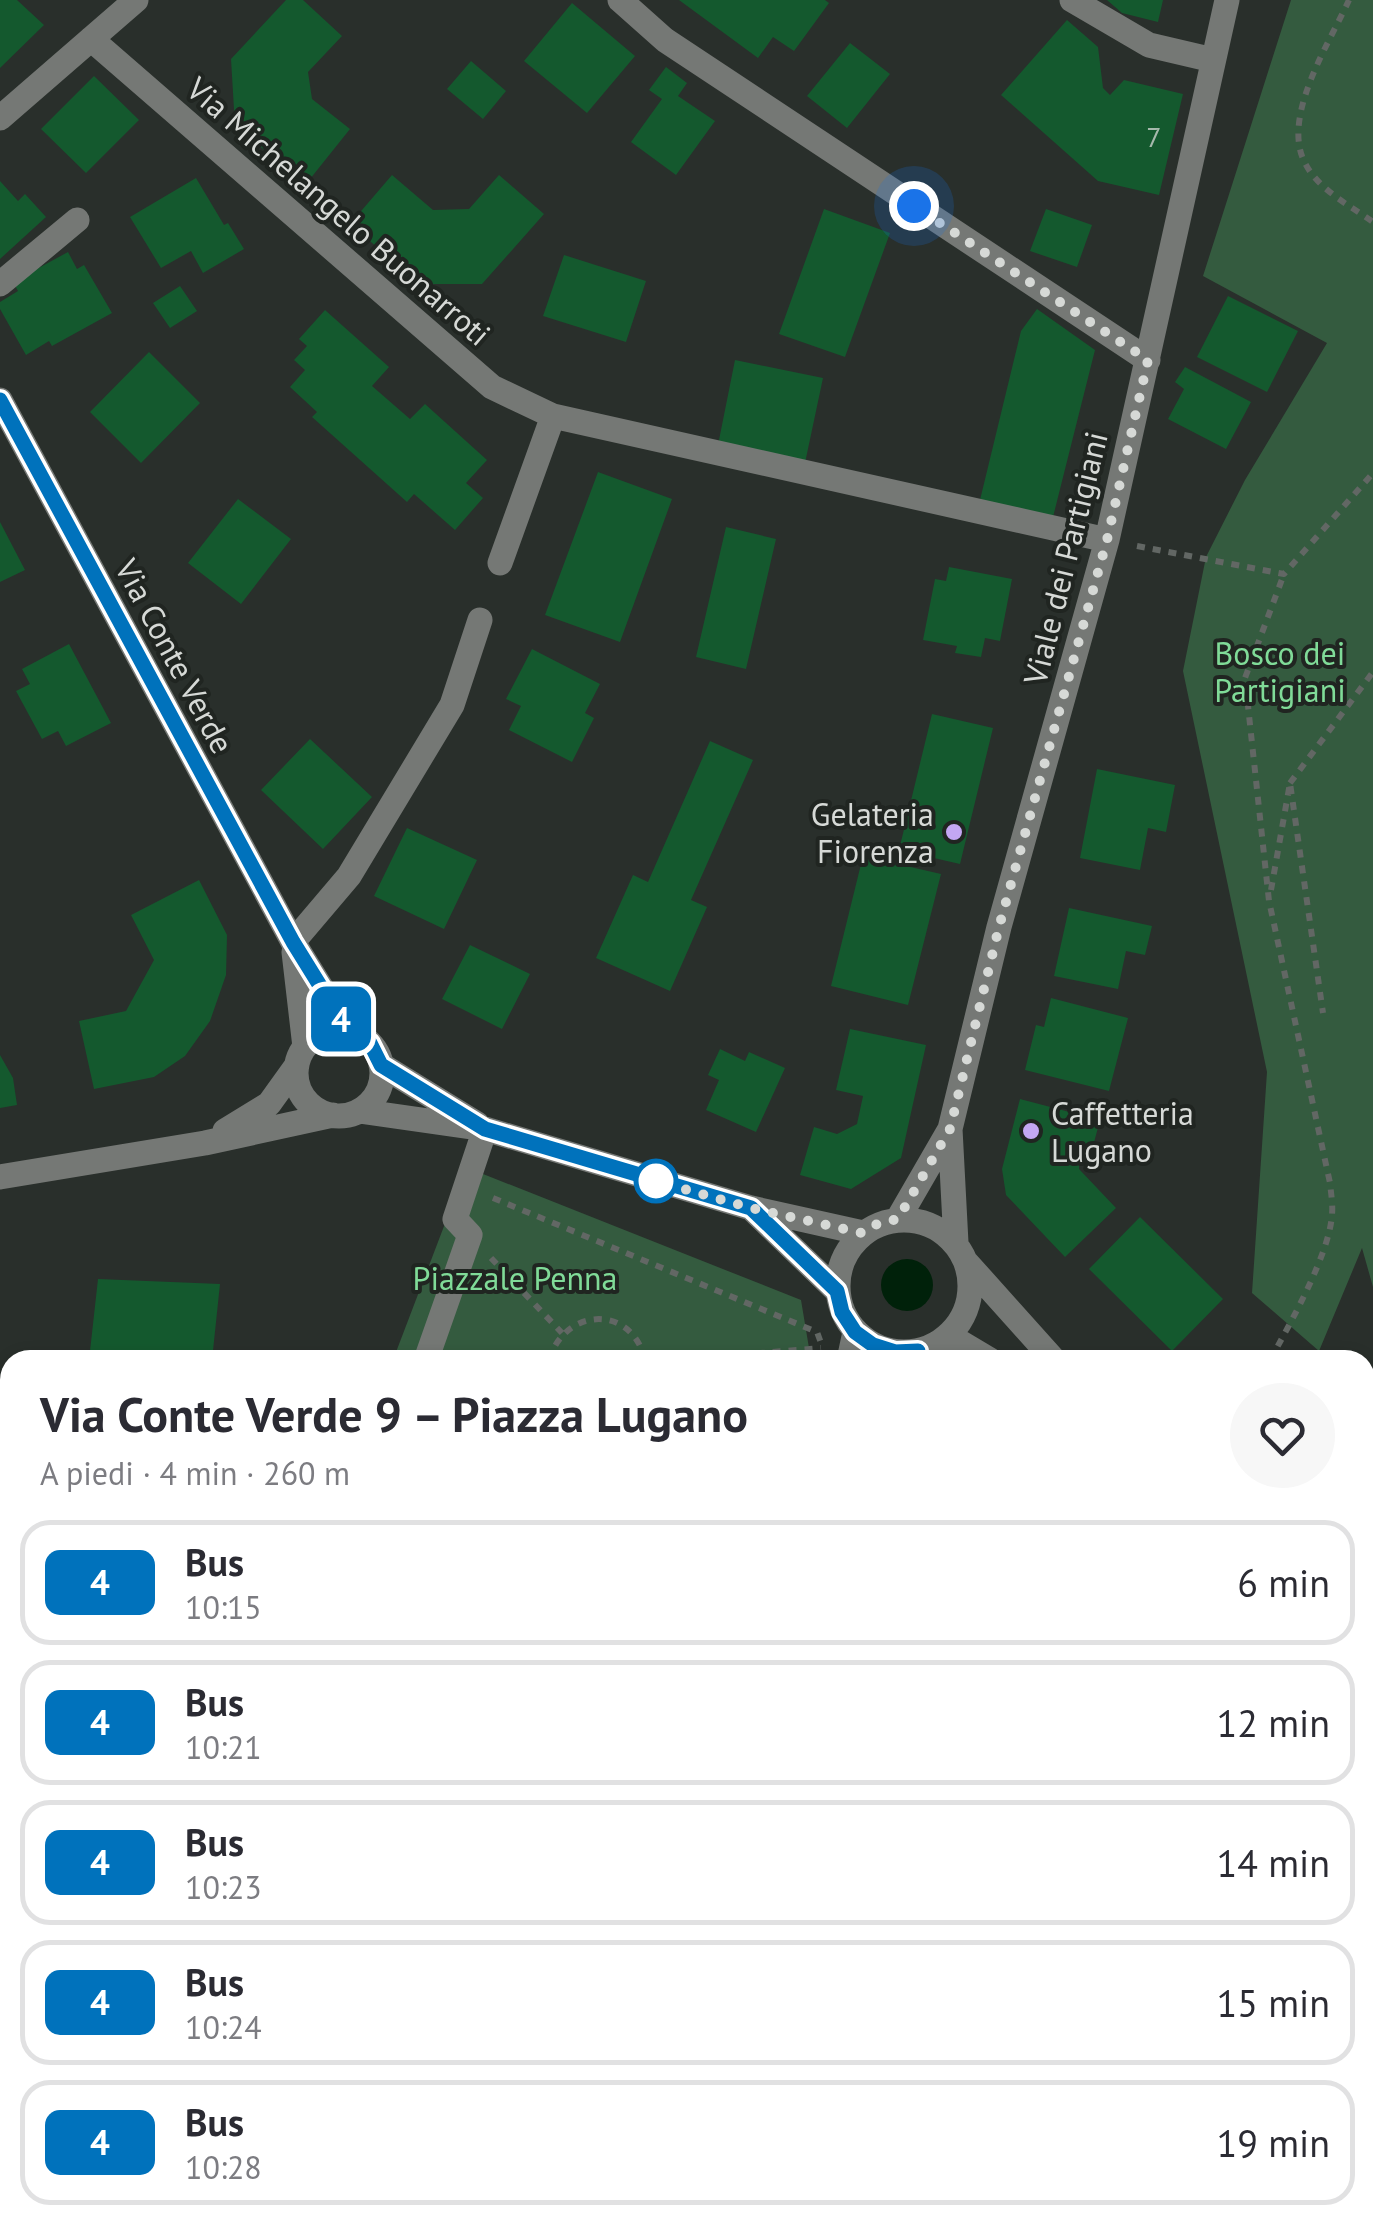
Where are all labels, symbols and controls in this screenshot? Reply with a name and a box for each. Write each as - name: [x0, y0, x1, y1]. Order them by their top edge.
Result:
- street label: Via Michelangelo Buonarroti: [178, 67, 500, 355]
- house number: 7: [1146, 118, 1162, 155]
- your location: [889, 181, 939, 231]
- street label: Viale dei Partigiani: [1013, 427, 1117, 690]
- street label: Via Conte Verde: [106, 551, 244, 760]
- park label: Bosco dei Partigiani: [1214, 632, 1346, 711]
- place label: Gelateria Fiorenza: [811, 793, 934, 872]
- marker: Gelateria Fiorenza: [943, 821, 965, 843]
- line badge: 4: [308, 986, 374, 1052]
- text: 4: [331, 996, 351, 1042]
- place label: Caffetteria Lugano: [1051, 1092, 1194, 1171]
- marker: Caffetteria Lugano: [1020, 1120, 1042, 1142]
- unlabelled marker: [635, 1160, 677, 1202]
- park label: Piazzale Penna: [413, 1257, 617, 1299]
- text: Via Conte Verde 9 – Piazza Lugano: [40, 1383, 748, 1445]
- button: heart: [1230, 1383, 1335, 1488]
- text: A piedi · 4 min · 260 m: [40, 1452, 350, 1494]
- text: Bus: [185, 1537, 244, 1586]
- text: 6 min: [1237, 1558, 1330, 1607]
- text: 4: [90, 1559, 110, 1605]
- text: 10:15: [185, 1586, 262, 1628]
- text: Bus: [185, 1677, 244, 1726]
- text: 12 min: [1217, 1698, 1330, 1747]
- text: 4: [90, 1699, 110, 1745]
- text: 10:21: [185, 1726, 262, 1768]
- text: Bus: [185, 1817, 244, 1866]
- text: 14 min: [1217, 1838, 1330, 1887]
- text: 4: [90, 1839, 110, 1885]
- text: 10:23: [185, 1866, 262, 1908]
- text: Bus: [185, 1957, 244, 2006]
- text: 15 min: [1217, 1978, 1330, 2027]
- text: 4: [90, 1979, 110, 2025]
- text: 10:24: [185, 2006, 262, 2048]
- text: Bus: [185, 2097, 244, 2146]
- text: 19 min: [1217, 2118, 1330, 2167]
- text: 4: [90, 2119, 110, 2165]
- text: 10:28: [185, 2146, 262, 2188]

